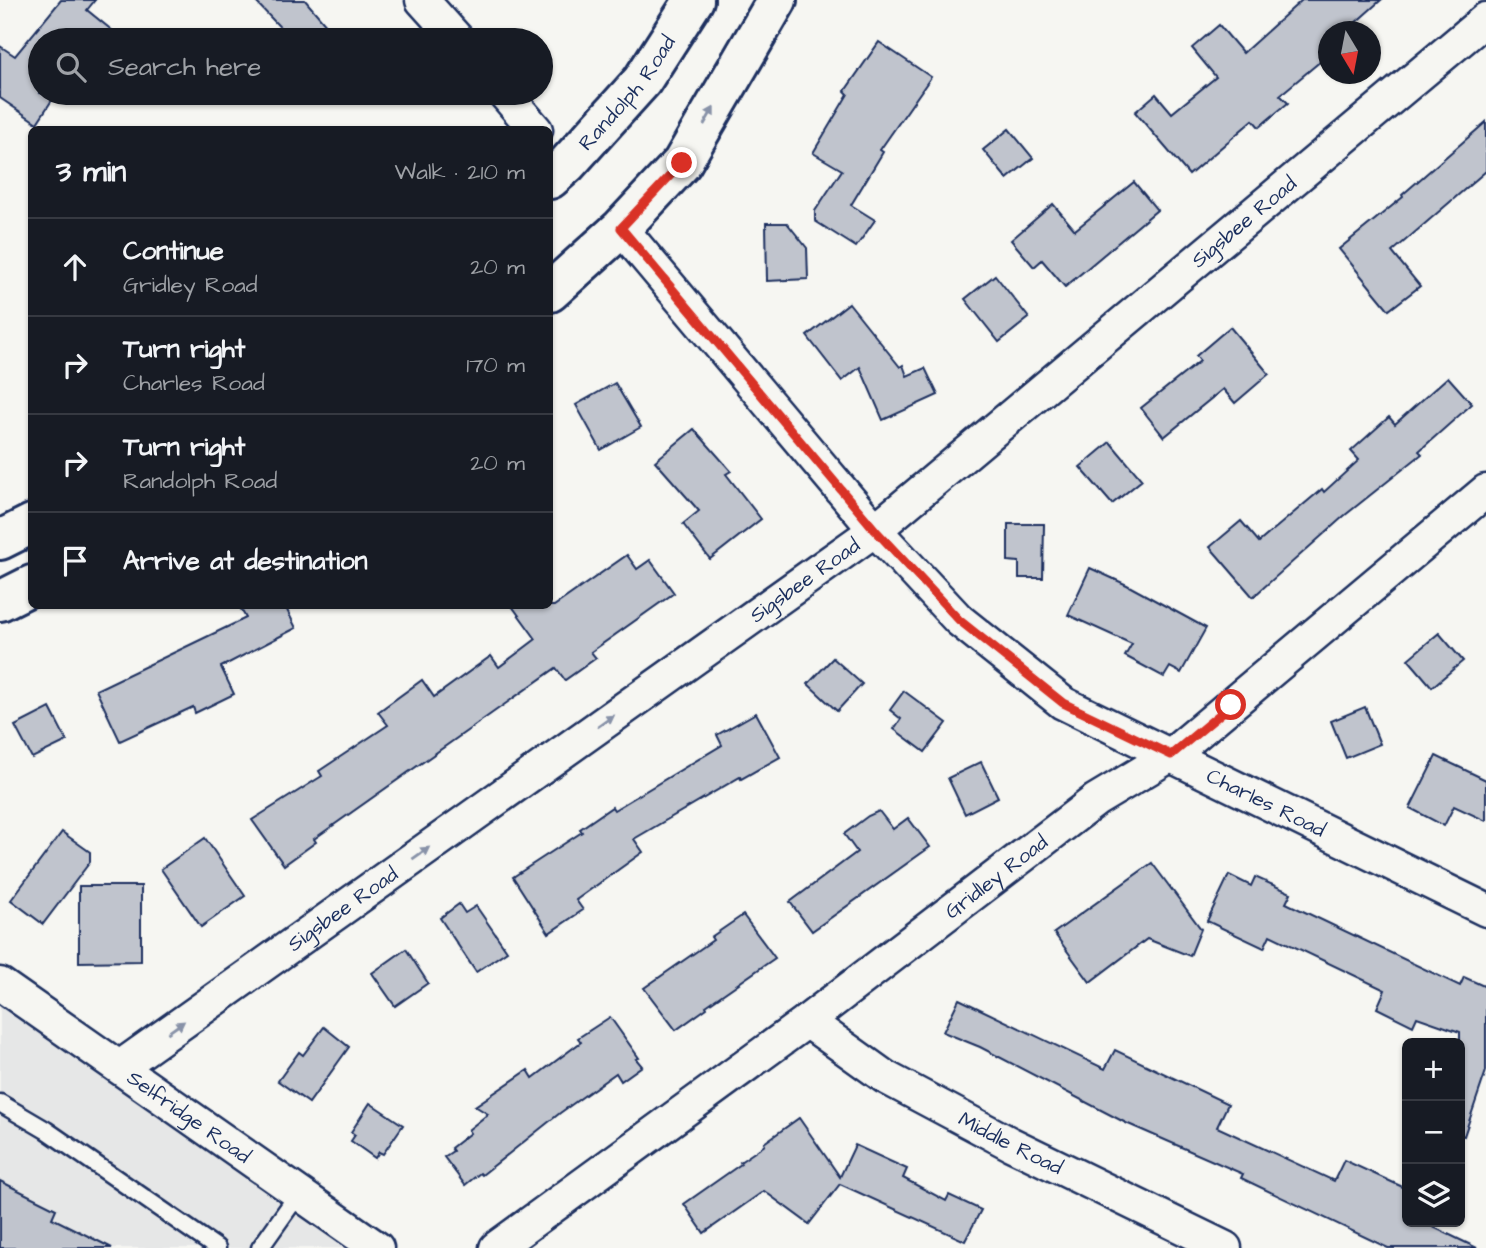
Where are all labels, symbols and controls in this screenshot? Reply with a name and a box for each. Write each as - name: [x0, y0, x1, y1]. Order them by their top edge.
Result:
- north arrow: [1318, 21, 1381, 84]
- search box: [28, 28, 553, 105]
- street label: Randolph Road: [572, 30, 683, 157]
- icon: search: [52, 48, 90, 86]
- text: Search here: [108, 49, 261, 85]
- one-way arrow: [703, 106, 715, 125]
- route end: [666, 147, 697, 178]
- text: 3 min: [56, 151, 126, 193]
- text: Walk · 210 m: [395, 156, 525, 188]
- street label: Sigsbee Road: [1185, 169, 1303, 275]
- text: Continue: [123, 233, 224, 269]
- icon: ahead: [56, 248, 94, 286]
- text: 20 m: [470, 251, 525, 283]
- text: Gridley Road: [123, 269, 258, 301]
- text: Turn right: [123, 331, 245, 367]
- icon: right: [56, 346, 94, 384]
- text: 170 m: [466, 349, 525, 381]
- text: Charles Road: [123, 367, 265, 399]
- text: Turn right: [123, 429, 245, 465]
- icon: right: [56, 444, 94, 482]
- text: 20 m: [470, 447, 525, 479]
- text: Randolph Road: [123, 465, 277, 497]
- street label: Sigsbee Road: [744, 531, 866, 630]
- icon: arrive: [56, 542, 94, 580]
- text: Arrive at destination: [123, 543, 368, 579]
- route start: [1215, 689, 1246, 720]
- one-way arrow: [597, 714, 615, 728]
- street label: Charles Road: [1201, 761, 1331, 844]
- street label: Gridley Road: [939, 828, 1054, 926]
- one-way arrow: [412, 846, 430, 860]
- street label: Sigsbee Road: [282, 860, 404, 958]
- one-way arrow: [167, 1020, 185, 1034]
- map controls: [1402, 1038, 1465, 1227]
- button: +: [1402, 1038, 1465, 1101]
- street label: Selfridge Road: [121, 1063, 257, 1171]
- button: −: [1402, 1101, 1465, 1164]
- street label: Middle Road: [953, 1105, 1068, 1182]
- button: layers: [1402, 1164, 1465, 1227]

